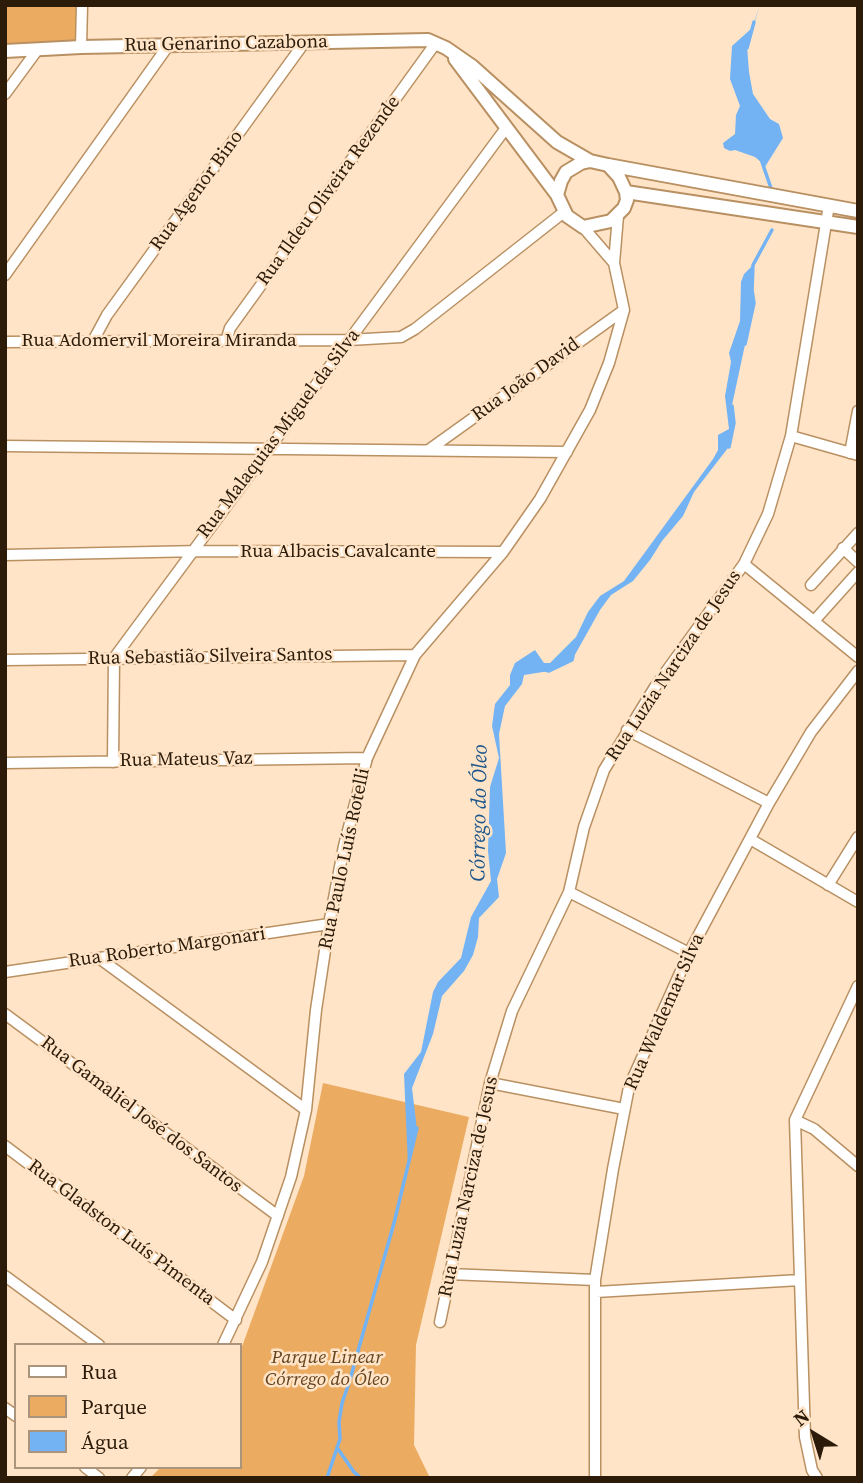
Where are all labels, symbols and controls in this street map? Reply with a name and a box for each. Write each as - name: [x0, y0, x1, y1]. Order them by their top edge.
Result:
- street label: Rua Genarino Cazabona: [124, 31, 328, 57]
- street label: Rua Ildeu Oliveira Rezende: [252, 92, 406, 290]
- street label: Rua Agenor Bino: [146, 126, 248, 256]
- street label: Rua Malaquias Miguel da Silva: [193, 325, 365, 543]
- street label: Rua Adomervil Moreira Miranda: [21, 330, 297, 352]
- street label: Rua João David: [468, 333, 584, 427]
- street label: Rua Albacis Cavalcante: [240, 541, 436, 563]
- street label: Rua Luzia Narciza de Jesus: [602, 566, 746, 766]
- street label: Rua Sebastião Silveira Santos: [87, 643, 333, 671]
- water label: Córrego do Óleo: [466, 744, 494, 882]
- street label: Rua Mateus Vaz: [119, 747, 253, 773]
- street label: Rua Paulo Luís Rotelli: [315, 766, 375, 952]
- street label: Rua Roberto Margonari: [67, 923, 267, 973]
- street label: Rua Waldemar Silva: [620, 930, 710, 1094]
- street label: Rua Gamaliel José dos Santos: [36, 1032, 246, 1198]
- street label: Rua Luzia Narciza de Jesus: [434, 1074, 504, 1300]
- street label: Rua Gladston Luís Pimenta: [23, 1155, 219, 1311]
- legend: [14, 1343, 242, 1469]
- park label: Parque Linear Córrego do Óleo: [265, 1347, 389, 1391]
- text: Rua: [81, 1357, 117, 1386]
- text: Parque: [81, 1392, 147, 1421]
- north arrow: [779, 1399, 849, 1469]
- text: N: [788, 1403, 815, 1432]
- text: Água: [81, 1427, 129, 1456]

